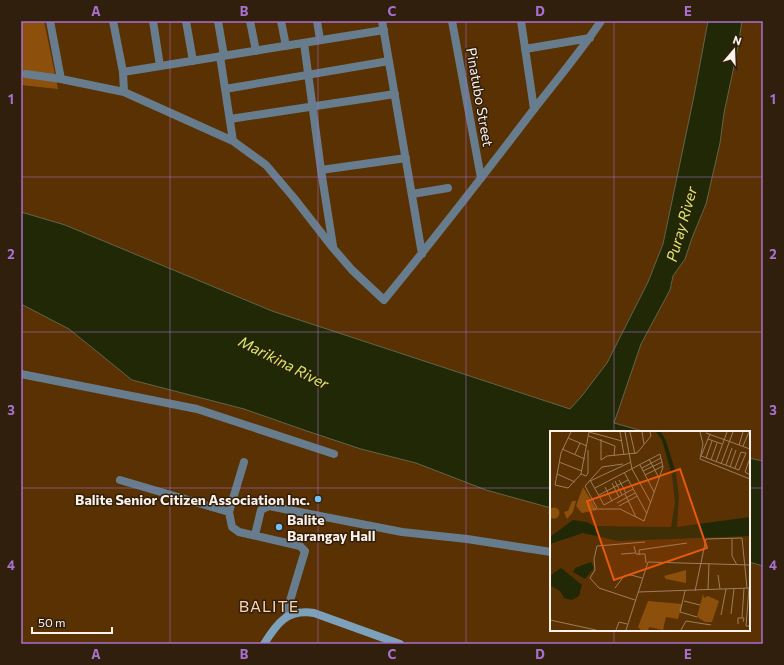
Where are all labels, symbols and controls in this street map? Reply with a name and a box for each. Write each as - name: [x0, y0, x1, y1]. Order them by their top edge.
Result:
- text: A: [91, 3, 101, 19]
- text: B: [240, 3, 249, 19]
- text: C: [388, 3, 397, 19]
- text: D: [535, 3, 545, 19]
- text: E: [684, 3, 692, 19]
- north arrow: [714, 30, 754, 70]
- text: N: [731, 33, 743, 48]
- street label: Pinatubo Street: [463, 46, 497, 148]
- text: 1: [8, 91, 14, 107]
- text: 1: [770, 91, 776, 107]
- water label: Puray River: [662, 183, 701, 264]
- text: 2: [7, 246, 15, 262]
- text: 2: [769, 246, 777, 262]
- water label: Marikina River: [236, 332, 333, 393]
- text: 3: [7, 402, 15, 418]
- text: 3: [769, 402, 777, 418]
- inset map: [550, 431, 750, 631]
- place label: Balite Senior Citizen Association Inc.: [75, 491, 310, 508]
- marker: Balite Senior Citizen Association Inc.: [313, 494, 323, 504]
- place label: Balite Barangay Hall: [287, 511, 375, 544]
- marker: Balite Barangay Hall: [274, 522, 284, 532]
- text: 4: [7, 557, 15, 573]
- text: 4: [769, 557, 777, 573]
- district label: BALITE: [239, 596, 299, 615]
- scale bar: [32, 609, 112, 635]
- text: 50 m: [38, 615, 66, 629]
- text: A: [91, 646, 101, 662]
- text: B: [240, 646, 249, 662]
- text: C: [388, 646, 397, 662]
- text: D: [535, 646, 545, 662]
- text: E: [684, 646, 692, 662]

